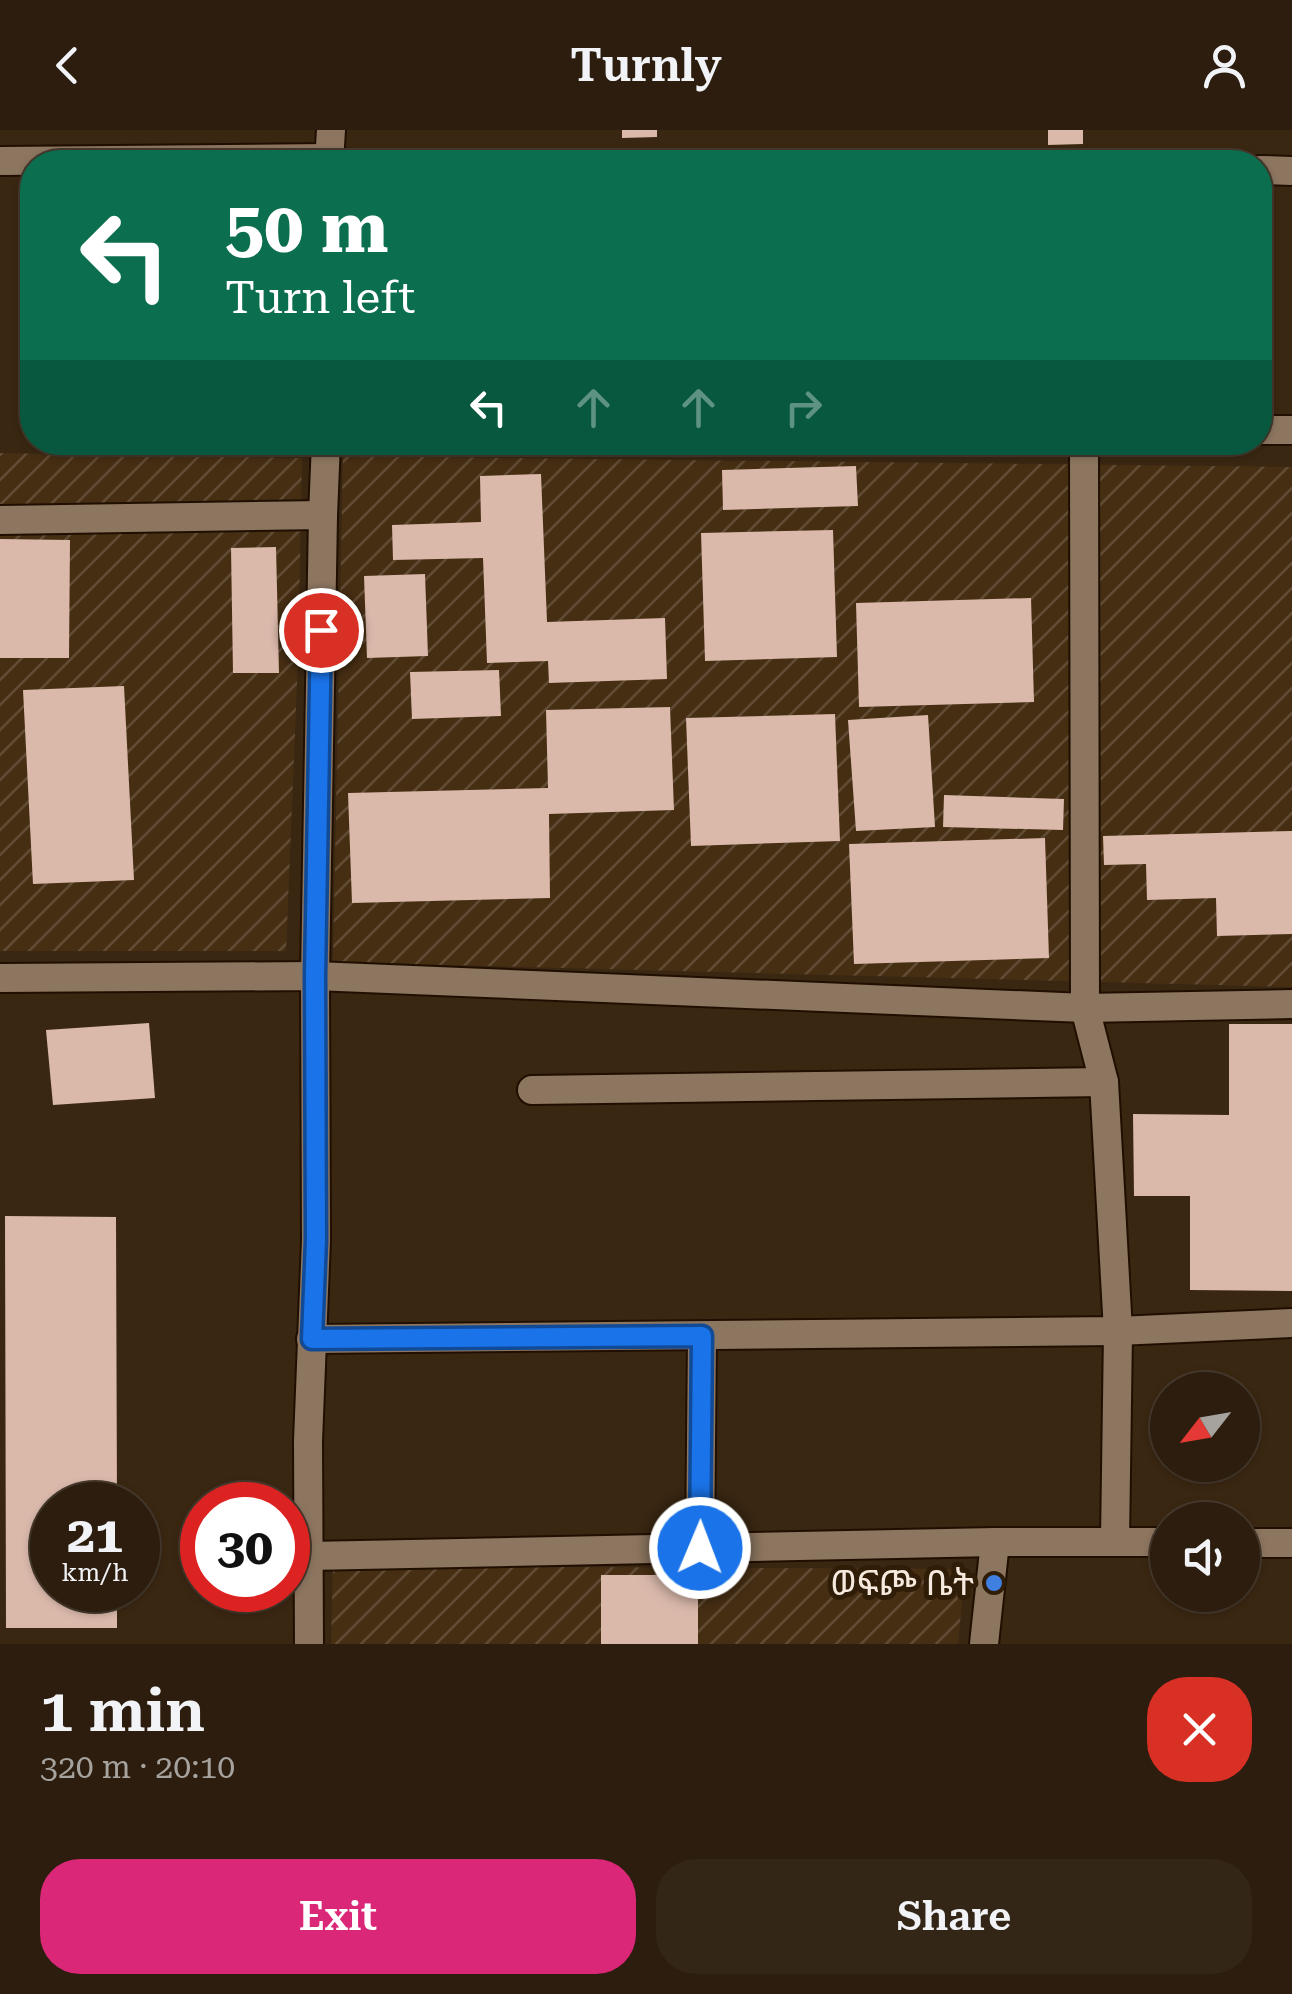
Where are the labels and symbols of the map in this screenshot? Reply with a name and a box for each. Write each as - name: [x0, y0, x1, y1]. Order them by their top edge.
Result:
- pin: [279, 588, 364, 673]
- north arrow: [1150, 1372, 1260, 1482]
- speed limit sign: 30: [180, 1482, 310, 1612]
- position arrow: [648, 1496, 752, 1600]
- place label: ወፍጮ ቤት: [830, 1563, 974, 1604]
- marker: ወፍጮ ቤት: [983, 1572, 1005, 1594]

